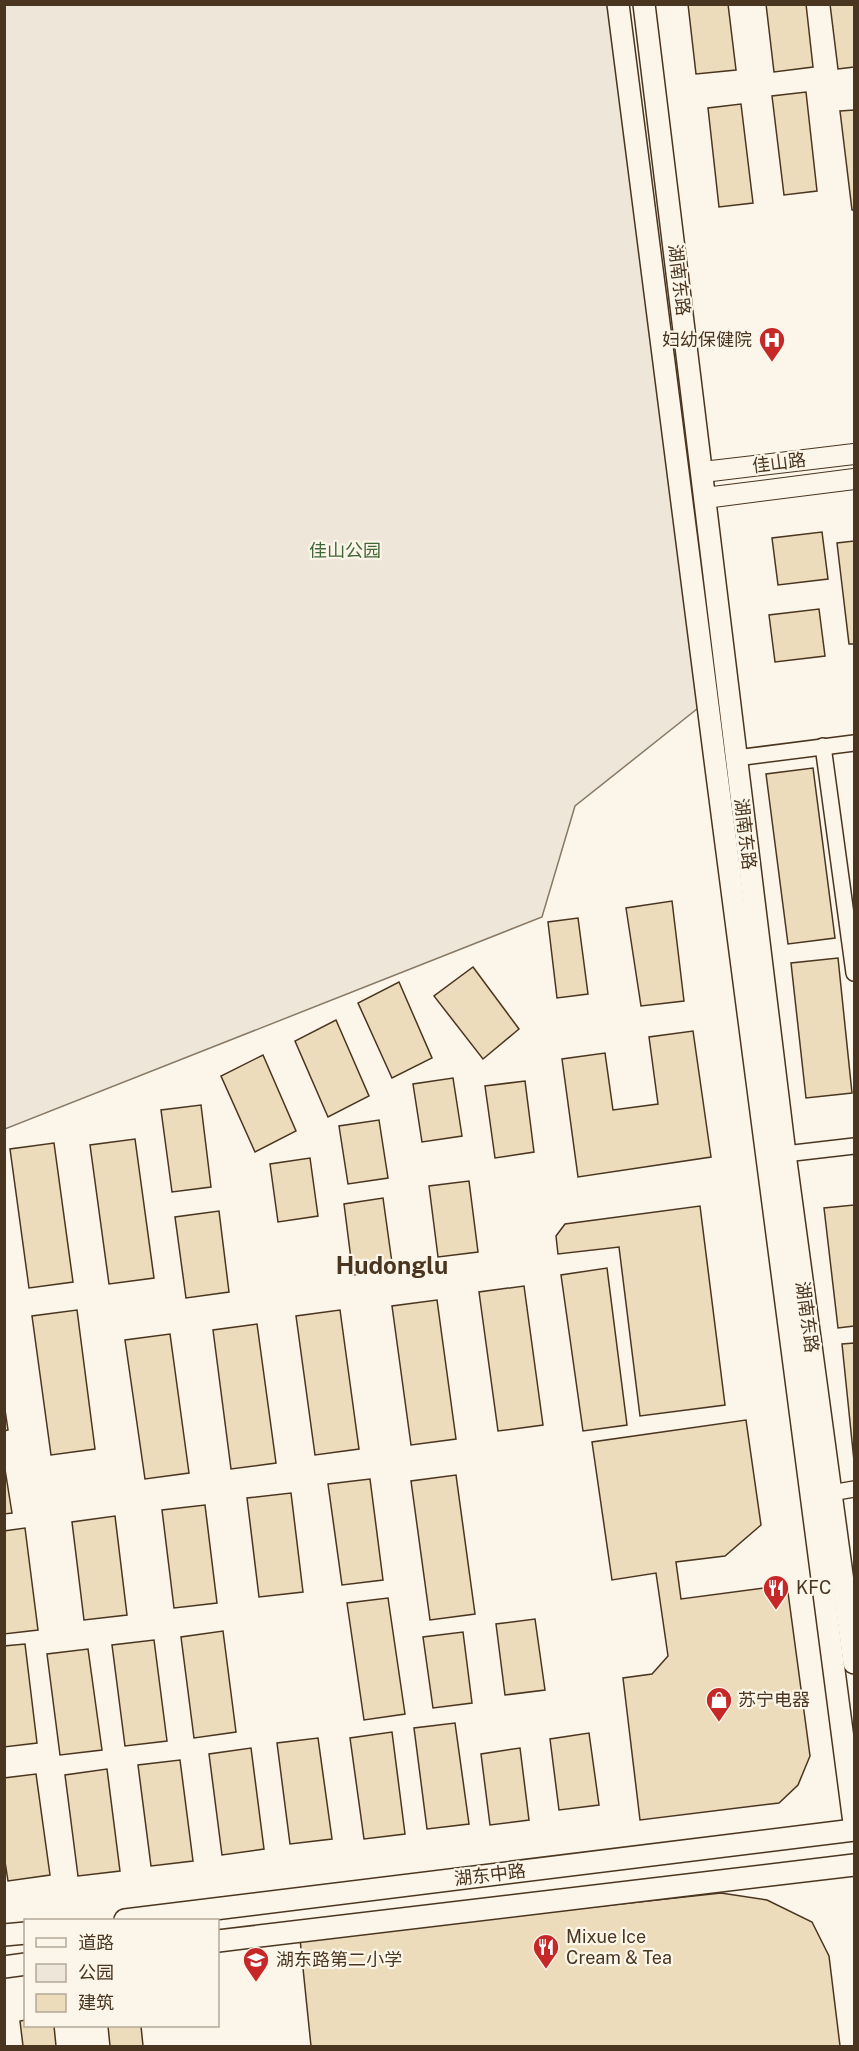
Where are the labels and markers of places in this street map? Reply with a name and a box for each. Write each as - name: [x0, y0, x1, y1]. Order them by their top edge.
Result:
- hospital icon: 妇幼保健院: [757, 325, 787, 363]
- place label: 妇幼保健院: [662, 329, 752, 350]
- restaurant icon: KFC: [761, 1573, 791, 1611]
- place label: KFC: [796, 1577, 831, 1598]
- shop icon: 苏宁电器: [704, 1685, 734, 1723]
- place label: 苏宁电器: [738, 1689, 810, 1710]
- place label: Mixue Ice Cream & Tea: [566, 1926, 672, 1968]
- restaurant icon: Mixue Ice Cream & Tea: [531, 1932, 561, 1970]
- school or university icon: 湖东路第二小学: [241, 1945, 271, 1983]
- place label: 湖东路第二小学: [276, 1949, 402, 1970]

